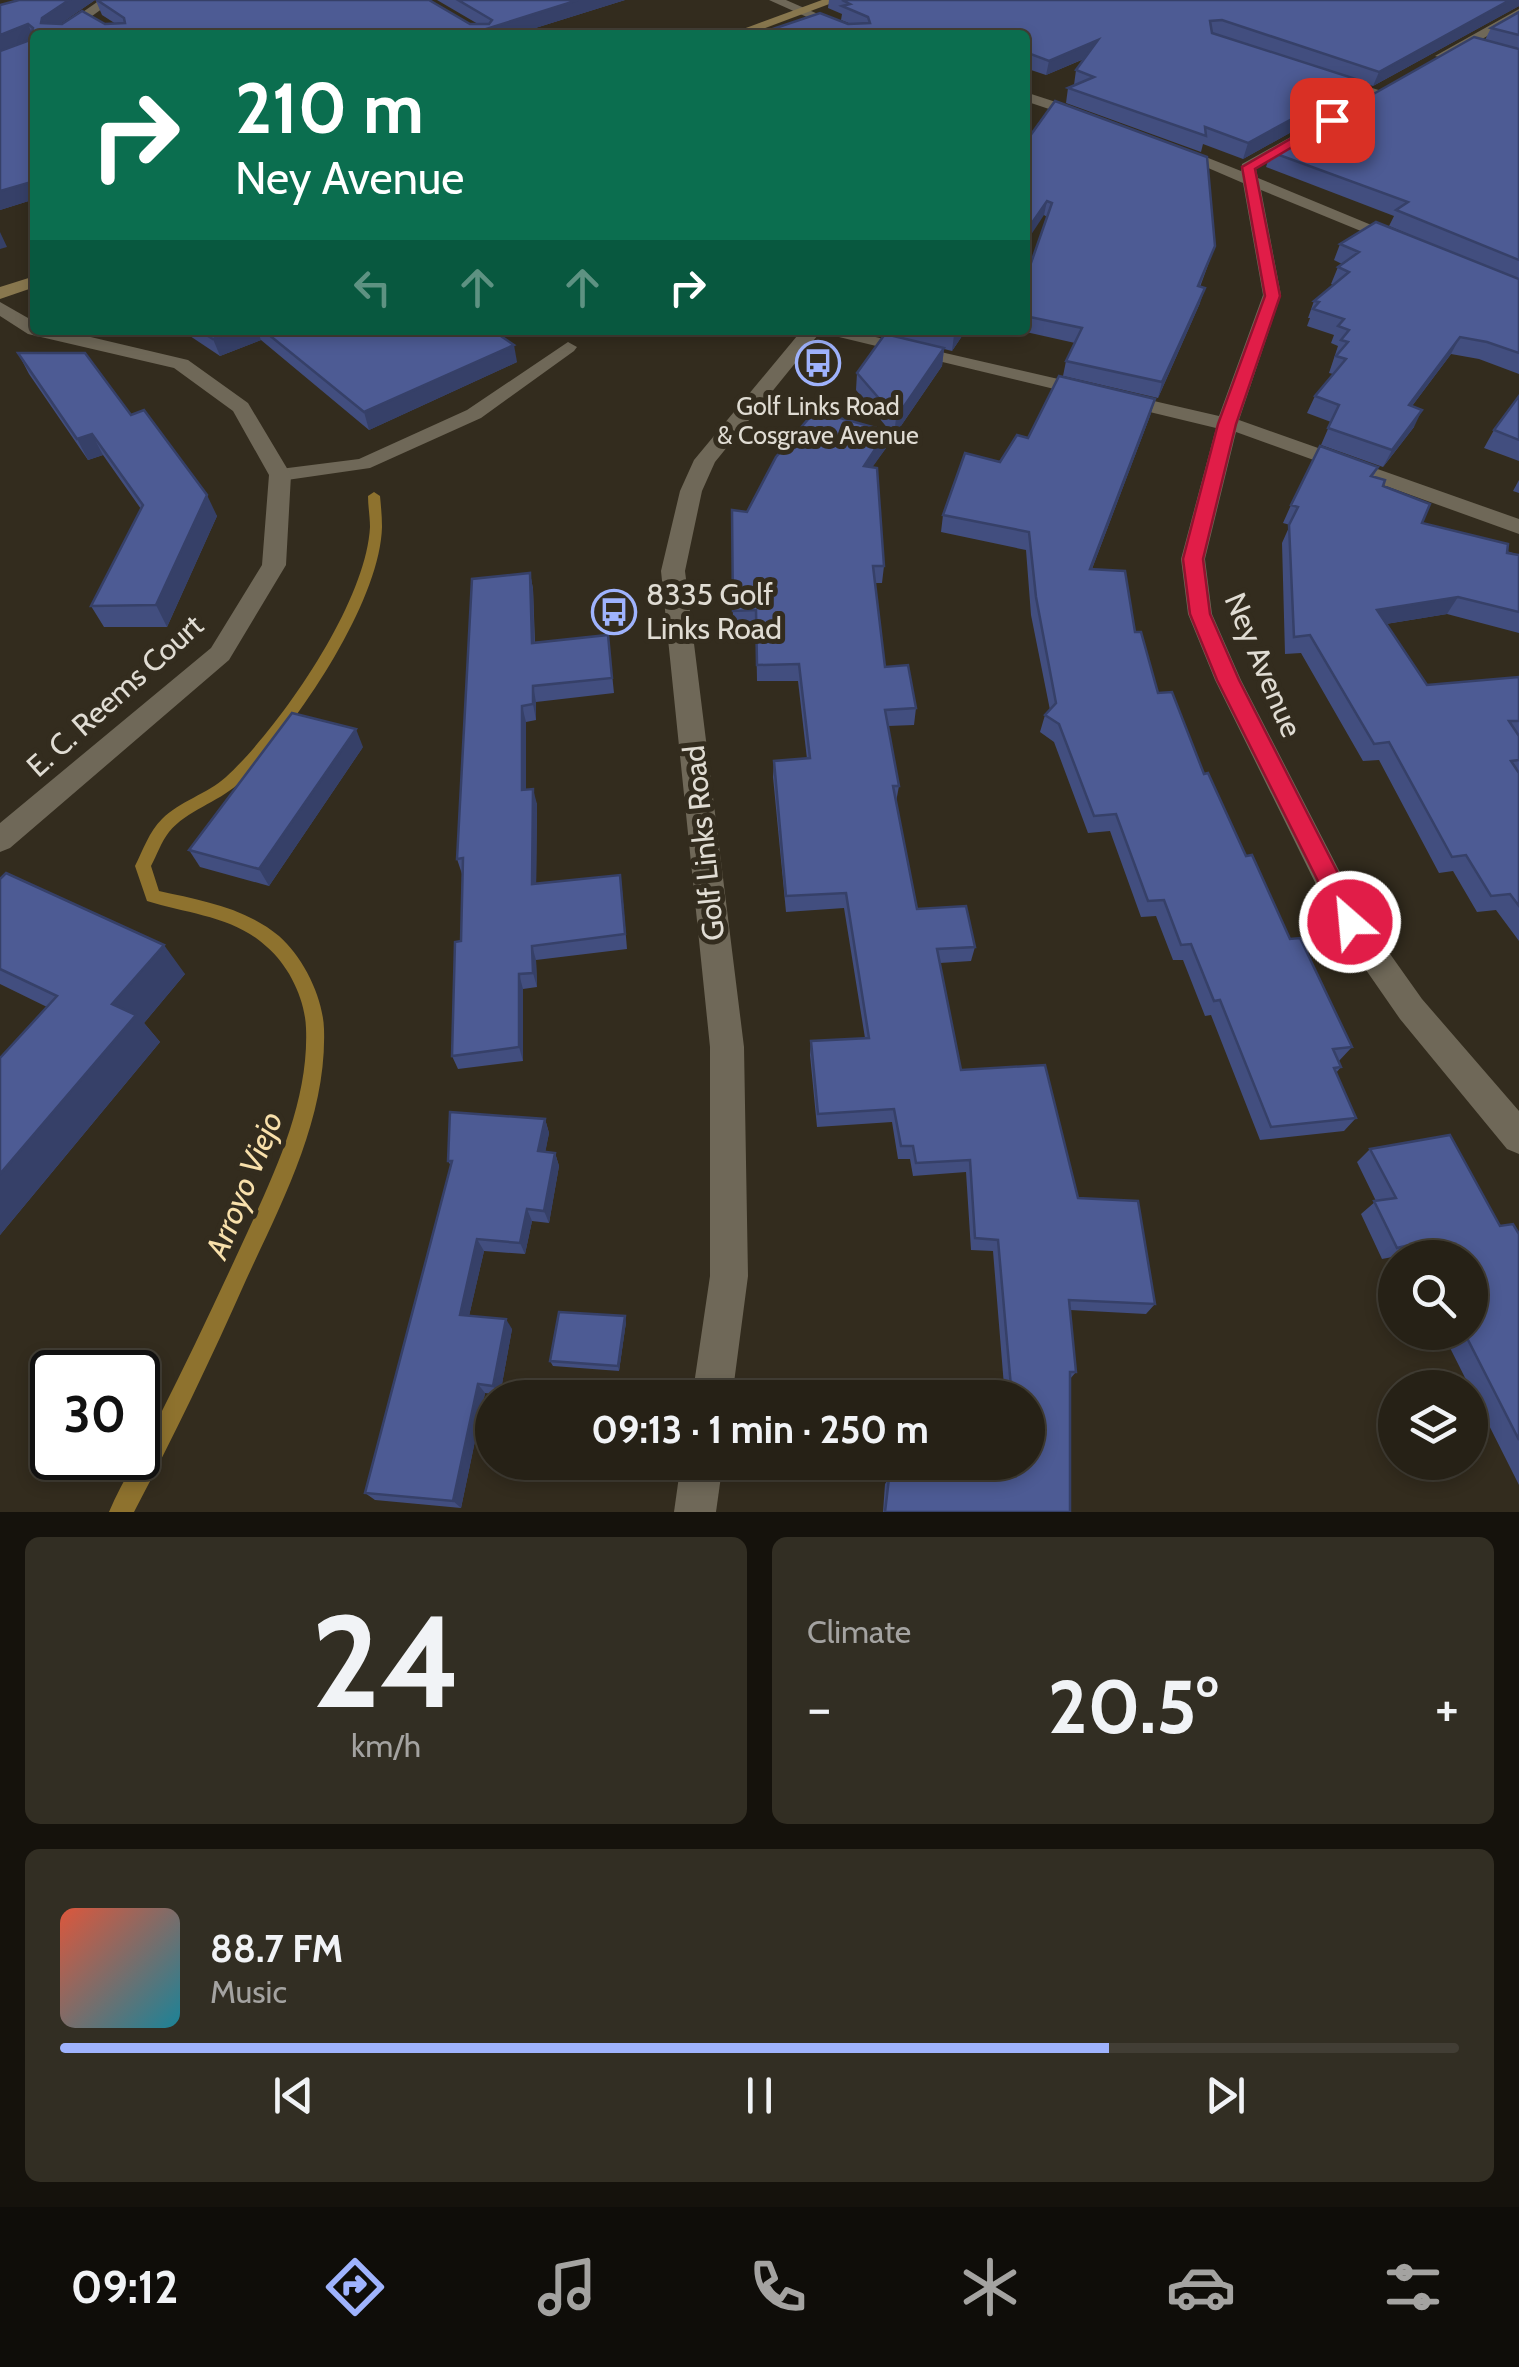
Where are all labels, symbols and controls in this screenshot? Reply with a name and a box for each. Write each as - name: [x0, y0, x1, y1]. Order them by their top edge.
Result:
- text: 210 m: [235, 65, 424, 151]
- icon: right: [70, 70, 200, 200]
- pin: [1290, 78, 1375, 163]
- icon: arrive: [1305, 93, 1360, 148]
- text: Ney Avenue: [235, 151, 464, 205]
- icon: left: [345, 260, 400, 315]
- icon: ahead: [450, 260, 505, 315]
- icon: ahead: [555, 260, 610, 315]
- icon: right: [660, 260, 715, 315]
- bus stop icon: Golf Links Road & Cosgrave Avenue: [795, 340, 841, 386]
- place label: Golf Links Road & Cosgrave Avenue: [717, 391, 919, 450]
- place label: 8335 Golf Links Road: [646, 576, 782, 647]
- street label: Ney Avenue: [1217, 587, 1310, 742]
- bus stop icon: 8335 Golf Links Road: [591, 589, 637, 635]
- street label: E. C. Reems Court: [19, 607, 211, 785]
- street label: Golf Links Road: [675, 744, 732, 943]
- position arrow: [1298, 870, 1402, 974]
- water label: Arroyo Viejo: [196, 1106, 291, 1266]
- map controls: [1378, 1240, 1488, 1480]
- button: search: [1378, 1240, 1488, 1350]
- speed limit sign: 30: [30, 1350, 160, 1480]
- button: layers: [1378, 1370, 1488, 1480]
- text: 09:13 · 1 min · 250 m: [591, 1406, 929, 1453]
- text: 24: [311, 1582, 461, 1740]
- text: Climate: [807, 1612, 911, 1651]
- text: 20.5°: [1048, 1661, 1218, 1752]
- text: −: [807, 1674, 831, 1741]
- text: +: [1435, 1674, 1459, 1741]
- text: km/h: [351, 1726, 421, 1765]
- text: 88.7 FM: [210, 1925, 343, 1972]
- text: Music: [210, 1972, 287, 2011]
- icon: previous: [266, 2068, 321, 2123]
- icon: pause: [732, 2068, 787, 2123]
- icon: next: [1198, 2068, 1253, 2123]
- icon: directions: [320, 2252, 390, 2322]
- icon: music: [532, 2252, 602, 2322]
- icon: phone: [743, 2252, 813, 2322]
- icon: climate: [955, 2252, 1025, 2322]
- icon: car: [1166, 2252, 1236, 2322]
- icon: filters: [1378, 2252, 1448, 2322]
- text: 09:12: [71, 2260, 178, 2314]

